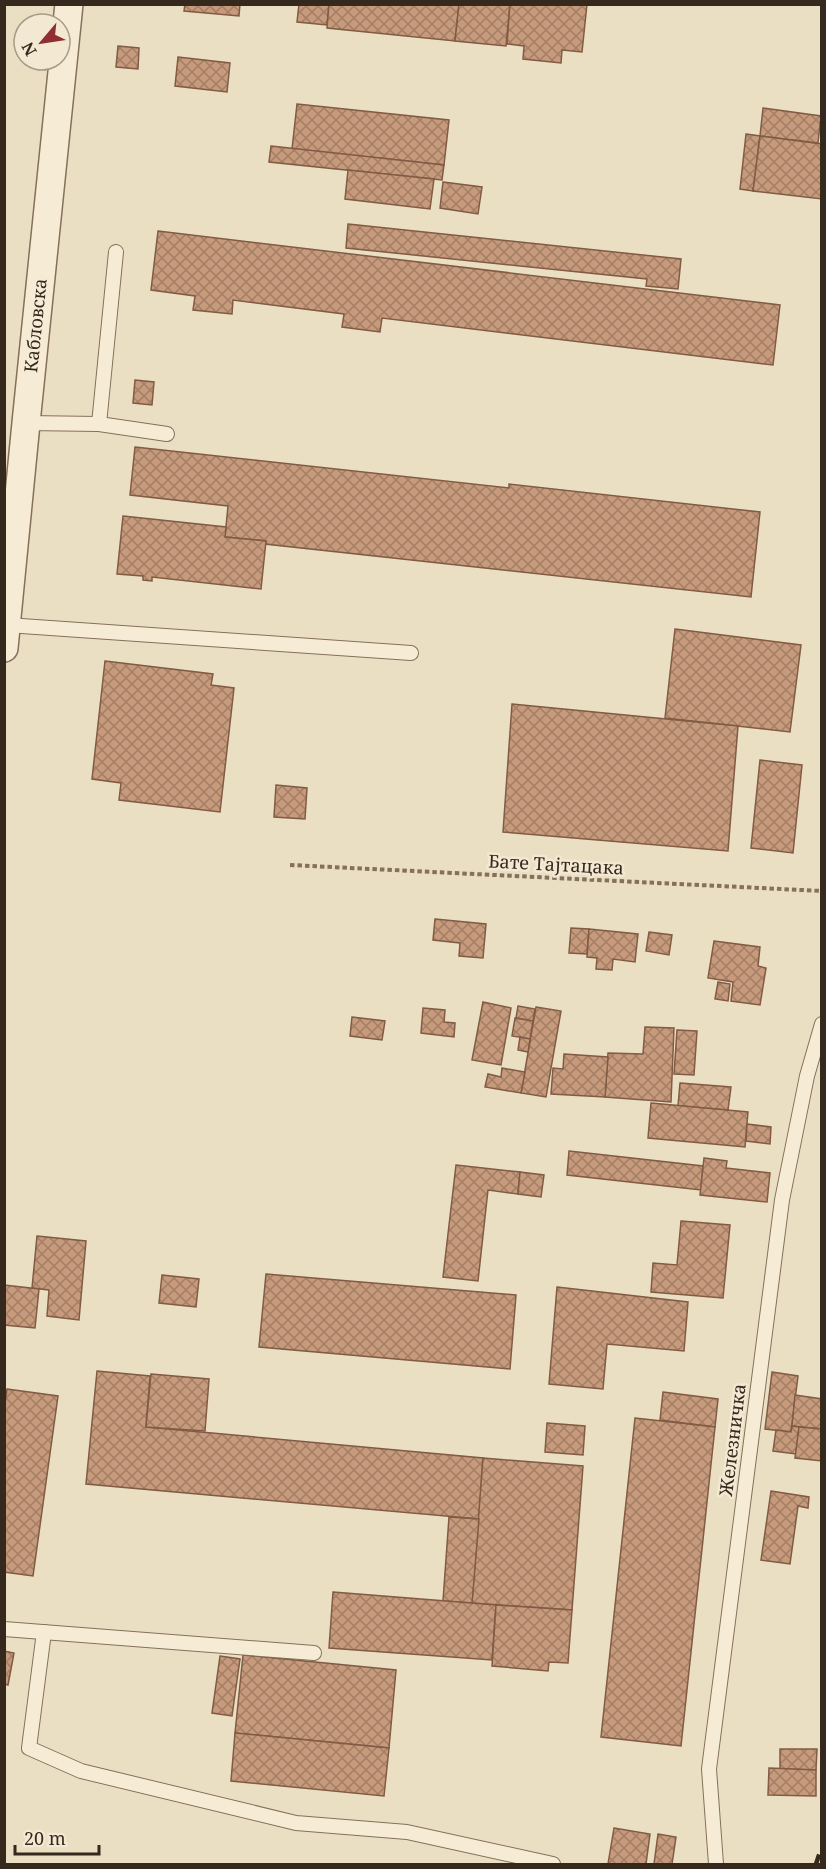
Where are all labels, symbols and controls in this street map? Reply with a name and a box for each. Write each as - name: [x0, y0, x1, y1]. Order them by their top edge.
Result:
- north arrow: [12, 12, 72, 72]
- text: N: [16, 38, 42, 60]
- street label: Кабловска: [18, 277, 52, 374]
- street label: Бате Тајтацака: [488, 848, 624, 880]
- street label: Железничка: [713, 1382, 751, 1498]
- scale bar: [15, 1818, 99, 1856]
- text: 20 m: [24, 1826, 66, 1850]

